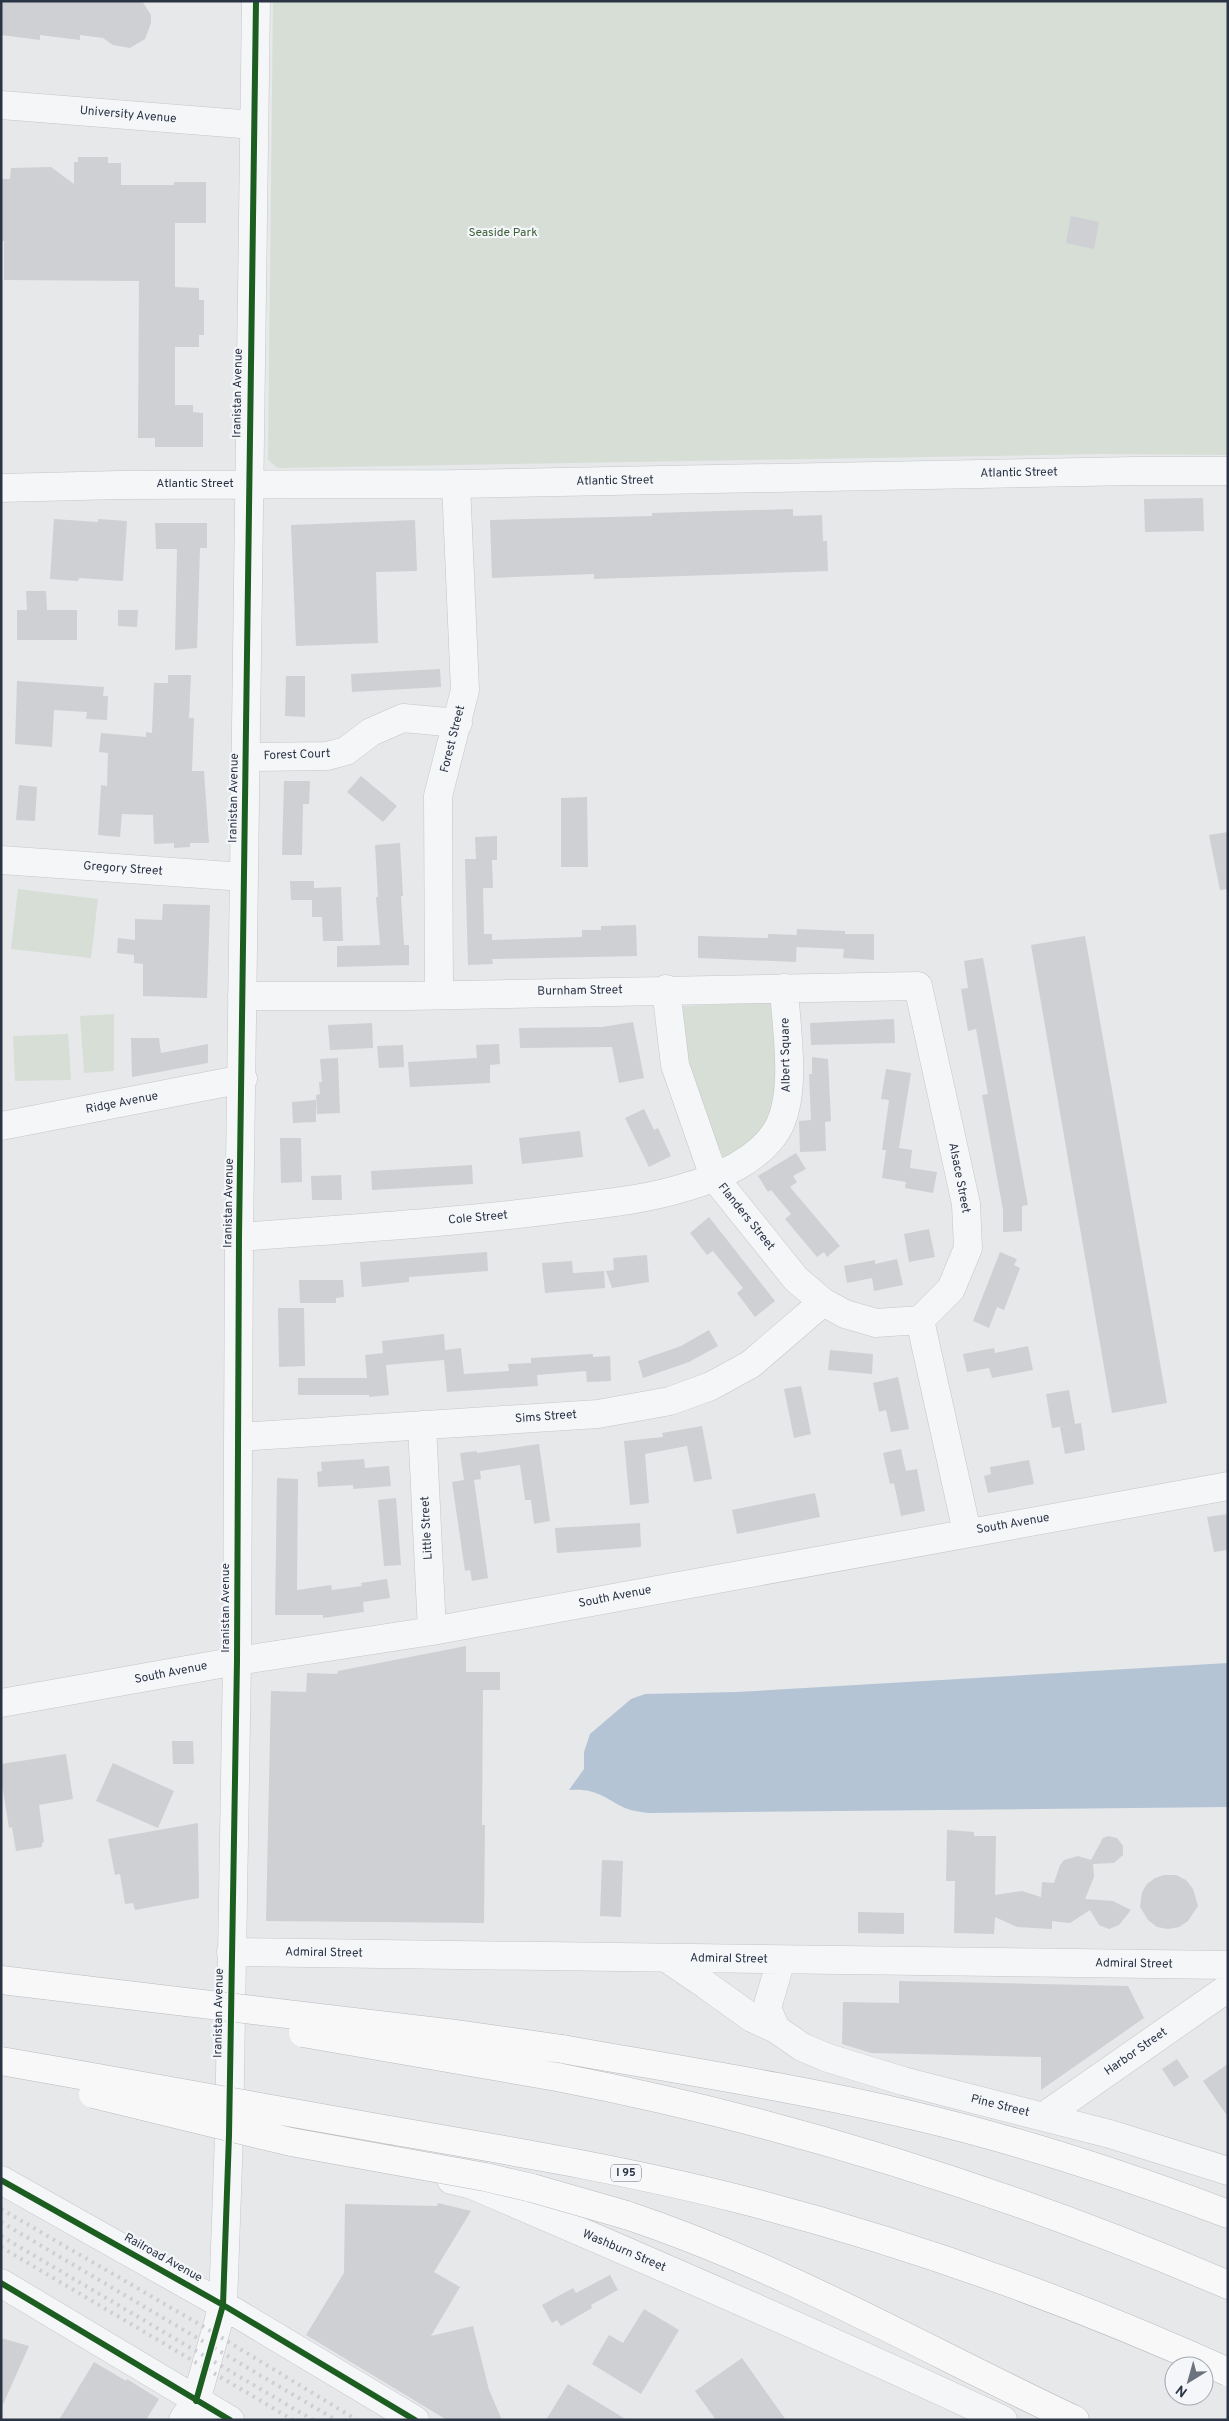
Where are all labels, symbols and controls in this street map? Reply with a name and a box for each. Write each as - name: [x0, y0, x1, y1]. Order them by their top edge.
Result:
- street label: University Avenue: [79, 103, 177, 127]
- park label: Seaside Park: [468, 225, 538, 241]
- street label: Iranistan Avenue: [229, 348, 247, 438]
- street label: Atlantic Street: [980, 464, 1058, 482]
- street label: Atlantic Street: [576, 472, 654, 490]
- street label: Atlantic Street: [156, 476, 234, 492]
- street label: Forest Street: [437, 704, 469, 774]
- street label: Forest Court: [263, 746, 331, 764]
- street label: Iranistan Avenue: [225, 753, 243, 843]
- street label: Gregory Street: [83, 858, 163, 880]
- street label: Burnham Street: [537, 982, 623, 1000]
- street label: Albert Square: [777, 1017, 795, 1093]
- street label: Ridge Avenue: [84, 1088, 160, 1118]
- street label: Alsace Street: [944, 1141, 974, 1215]
- street label: Iranistan Avenue: [220, 1158, 238, 1248]
- street label: Flanders Street: [714, 1180, 778, 1254]
- street label: Cole Street: [447, 1207, 509, 1229]
- street label: Sims Street: [515, 1407, 577, 1427]
- street label: Little Street: [417, 1496, 437, 1560]
- street label: South Avenue: [975, 1510, 1051, 1538]
- street label: Iranistan Avenue: [218, 1563, 234, 1653]
- street label: South Avenue: [577, 1582, 653, 1612]
- street label: South Avenue: [133, 1658, 209, 1688]
- street label: Admiral Street: [285, 1944, 363, 1962]
- street label: Admiral Street: [690, 1950, 768, 1968]
- street label: Admiral Street: [1095, 1955, 1173, 1973]
- street label: Iranistan Avenue: [210, 1968, 228, 2058]
- street label: Harbor Street: [1101, 2024, 1171, 2080]
- street label: Pine Street: [969, 2091, 1031, 2121]
- road number: I 95: [611, 2164, 641, 2182]
- street label: Washburn Street: [580, 2226, 668, 2276]
- street label: Railroad Avenue: [121, 2230, 205, 2286]
- north arrow: [1164, 2356, 1214, 2406]
- text: N: [1173, 2380, 1191, 2400]

